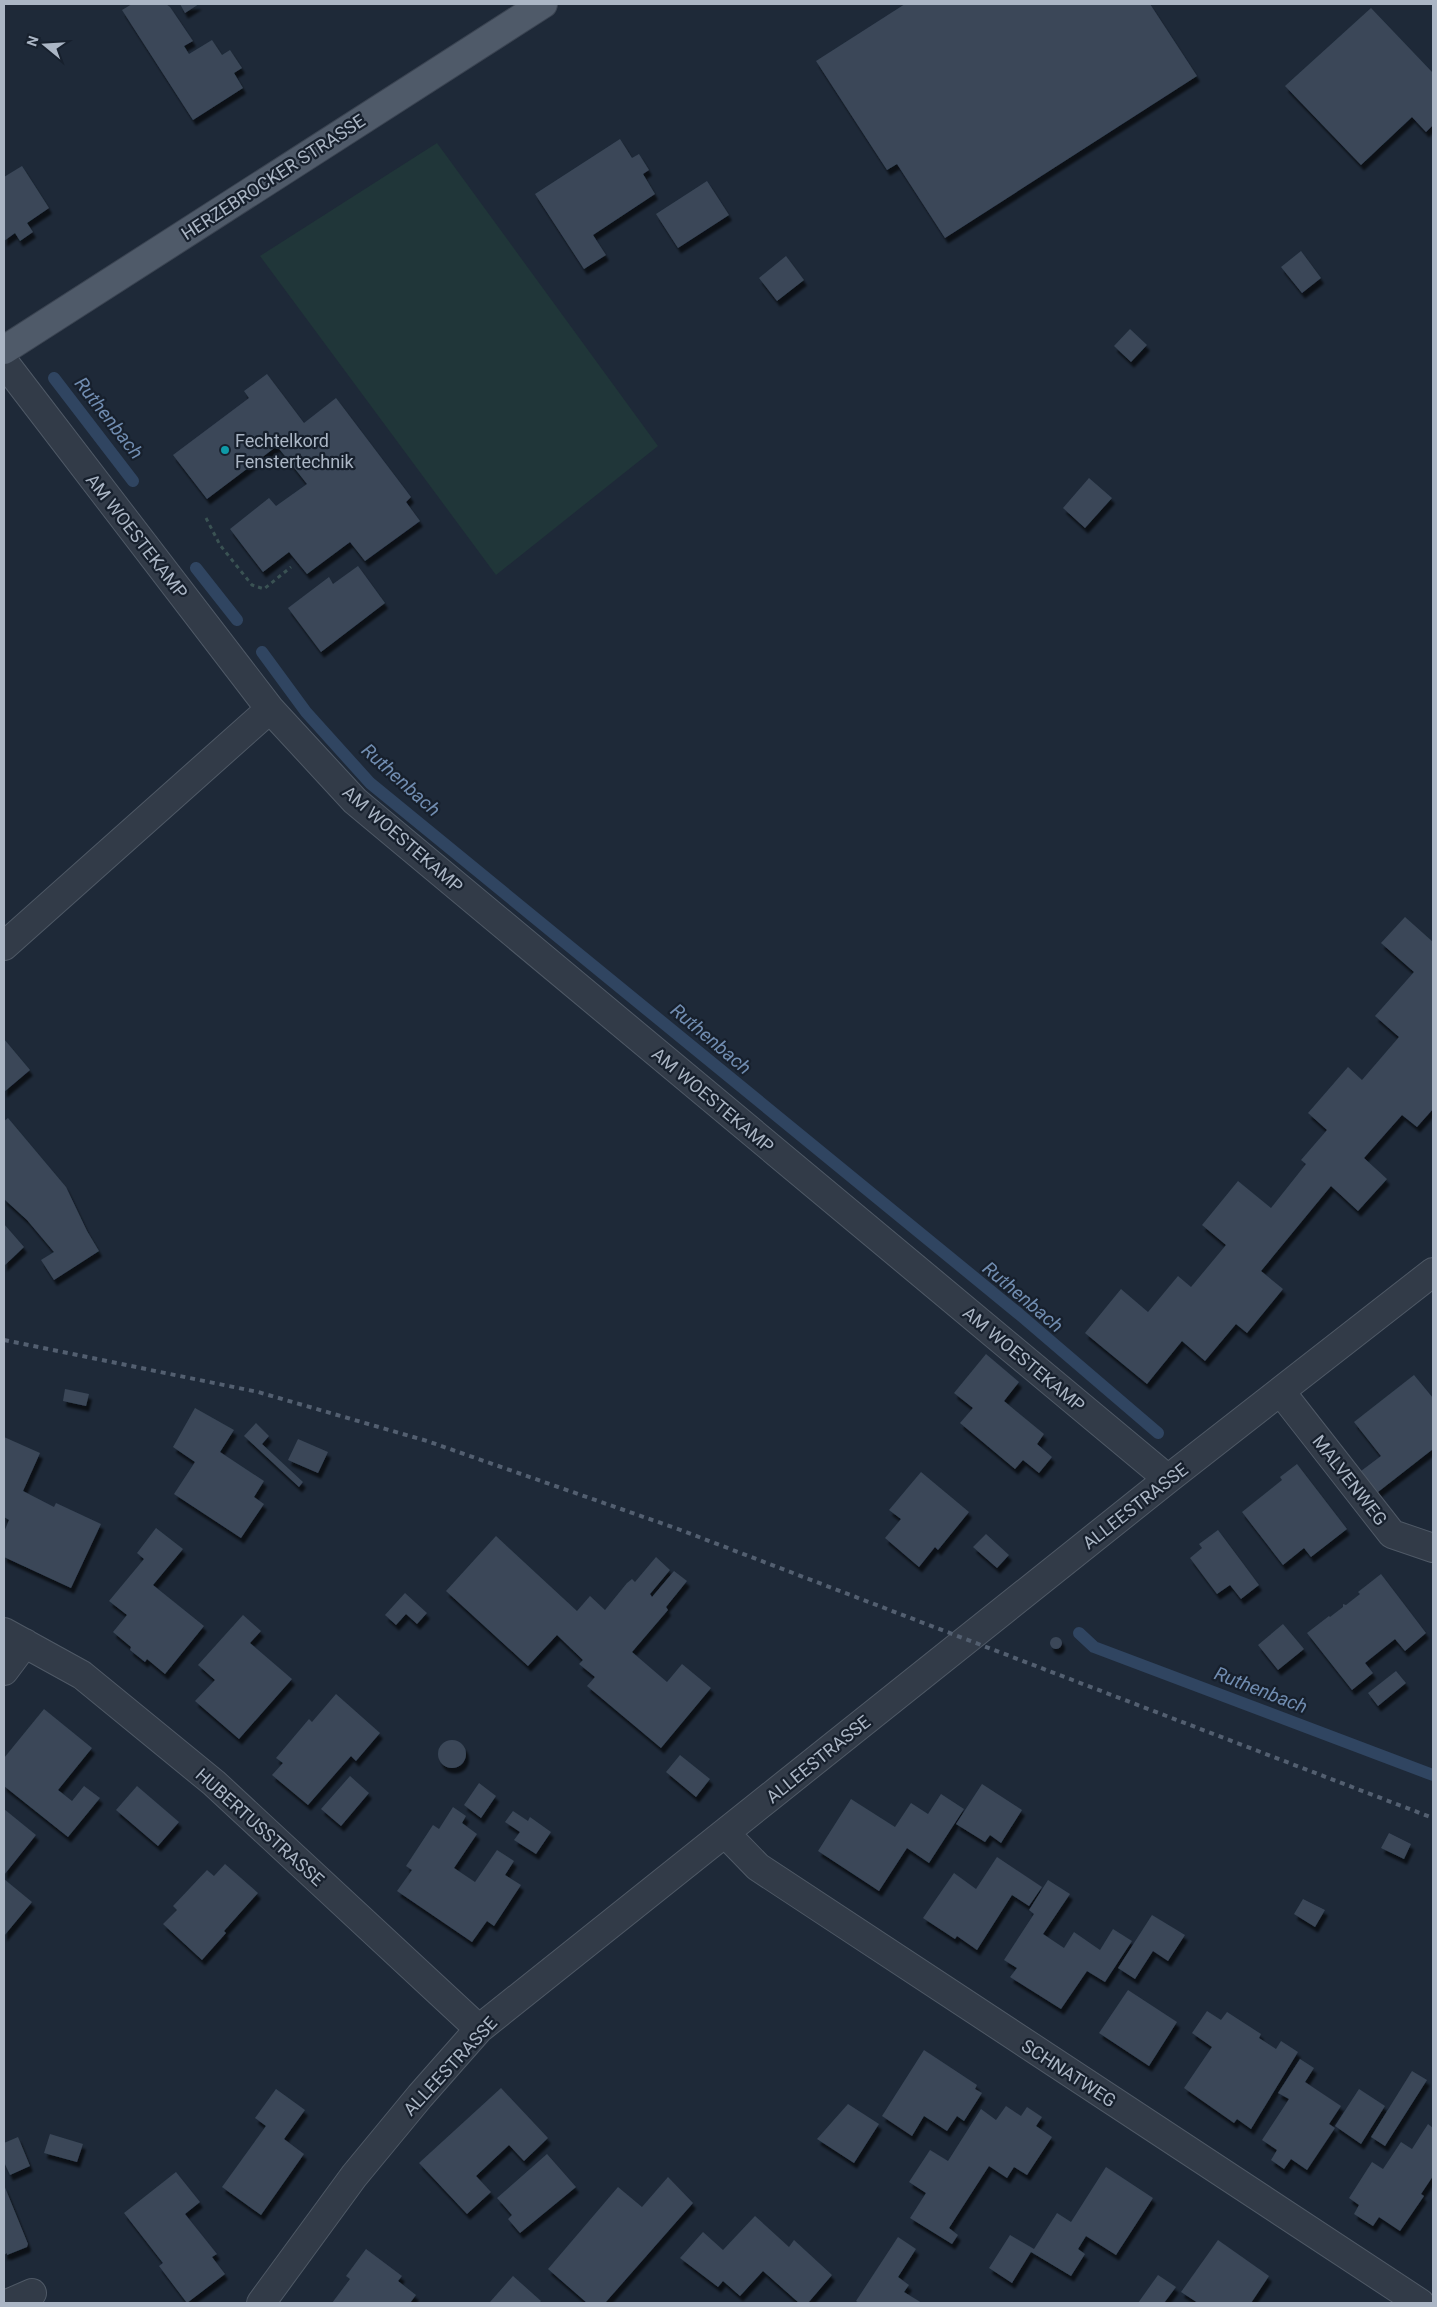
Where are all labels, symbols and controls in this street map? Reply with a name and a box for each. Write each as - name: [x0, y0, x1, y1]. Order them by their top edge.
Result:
- north arrow: [20, 20, 70, 70]
- text: N: [23, 34, 42, 48]
- street label: HERZEBROCKER STRASSE: [177, 110, 369, 244]
- water label: Ruthenbach: [70, 372, 148, 464]
- place label: Fechtelkord Fenstertechnik: [235, 430, 355, 472]
- marker: Fechtelkord Fenstertechnik: [219, 444, 231, 456]
- street label: AM WOESTEKAMP: [82, 470, 192, 602]
- water label: Ruthenbach: [357, 739, 445, 821]
- street label: AM WOESTEKAMP: [339, 781, 467, 897]
- water label: Ruthenbach: [666, 999, 756, 1079]
- street label: AM WOESTEKAMP: [648, 1043, 778, 1157]
- water label: Ruthenbach: [978, 1257, 1068, 1337]
- street label: AM WOESTEKAMP: [959, 1302, 1089, 1416]
- street label: MALVENWEG: [1308, 1431, 1392, 1529]
- street label: ALLEESTRASSE: [1078, 1458, 1192, 1554]
- water label: Ruthenbach: [1211, 1662, 1311, 1718]
- street label: ALLEESTRASSE: [762, 1711, 874, 1807]
- street label: HUBERTUSSTRASSE: [192, 1764, 328, 1890]
- street label: ALLEESTRASSE: [399, 2012, 501, 2120]
- street label: SCHNATWEG: [1018, 2035, 1120, 2111]

